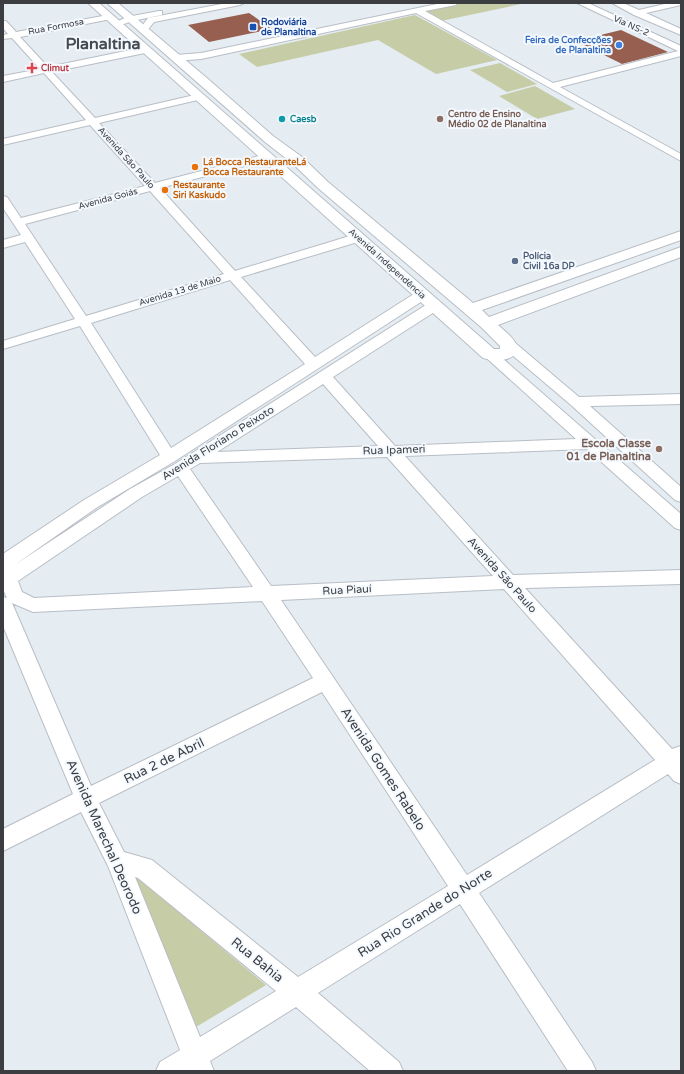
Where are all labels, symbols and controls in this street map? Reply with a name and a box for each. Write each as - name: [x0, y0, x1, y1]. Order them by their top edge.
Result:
- street label: Via NS-2: [611, 13, 651, 39]
- street label: Rua Formosa: [27, 16, 85, 38]
- place label: Rodoviária de Planaltina: [261, 17, 316, 38]
- marker: Rodoviária de Planaltina: [248, 22, 258, 32]
- district label: Planaltina: [65, 34, 141, 54]
- place label: Feira de Confecções de Planaltina: [525, 35, 612, 56]
- marker: Feira de Confecções de Planaltina: [614, 40, 624, 50]
- marker: Climut: [26, 62, 38, 74]
- place label: Climut: [41, 63, 69, 74]
- place label: Centro de Ensino Médio 02 de Planaltina: [448, 109, 546, 130]
- marker: Caesb: [277, 114, 287, 124]
- place label: Caesb: [290, 114, 317, 125]
- marker: Centro de Ensino Médio 02 de Planaltina: [435, 114, 445, 124]
- street label: Avenida São Paulo: [95, 125, 157, 192]
- place label: Lá Bocca RestauranteLá Bocca Restaurante: [203, 157, 306, 178]
- marker: Lá Bocca RestauranteLá Bocca Restaurante: [190, 162, 200, 172]
- place label: Restaurante Siri Kaskudo: [173, 180, 226, 201]
- marker: Restaurante Siri Kaskudo: [160, 185, 170, 195]
- street label: Avenida Goiás: [77, 186, 139, 212]
- street label: Avenida Independência: [346, 226, 428, 302]
- place label: Polícia Civil 16a DP: [523, 251, 575, 272]
- marker: Polícia Civil 16a DP: [510, 256, 520, 266]
- street label: Avenida 13 de Maio: [138, 273, 223, 309]
- street label: Avenida Floriano Peixoto: [159, 403, 277, 483]
- place label: Escola Classe 01 de Planaltina: [567, 437, 652, 463]
- street label: Rua Ipameri: [362, 442, 426, 458]
- marker: Escola Classe 01 de Planaltina: [654, 444, 664, 454]
- street label: Avenida São Paulo: [465, 535, 540, 616]
- street label: Rua Piauí: [322, 582, 372, 598]
- street label: Avenida Gomes Rabelo: [337, 705, 429, 834]
- street label: Rua 2 de Abril: [121, 735, 207, 787]
- street label: Avenida Marechal Deorodo: [63, 757, 145, 917]
- street label: Rua Rio Grande do Norte: [355, 865, 495, 961]
- street label: Rua Bahia: [228, 934, 286, 986]

